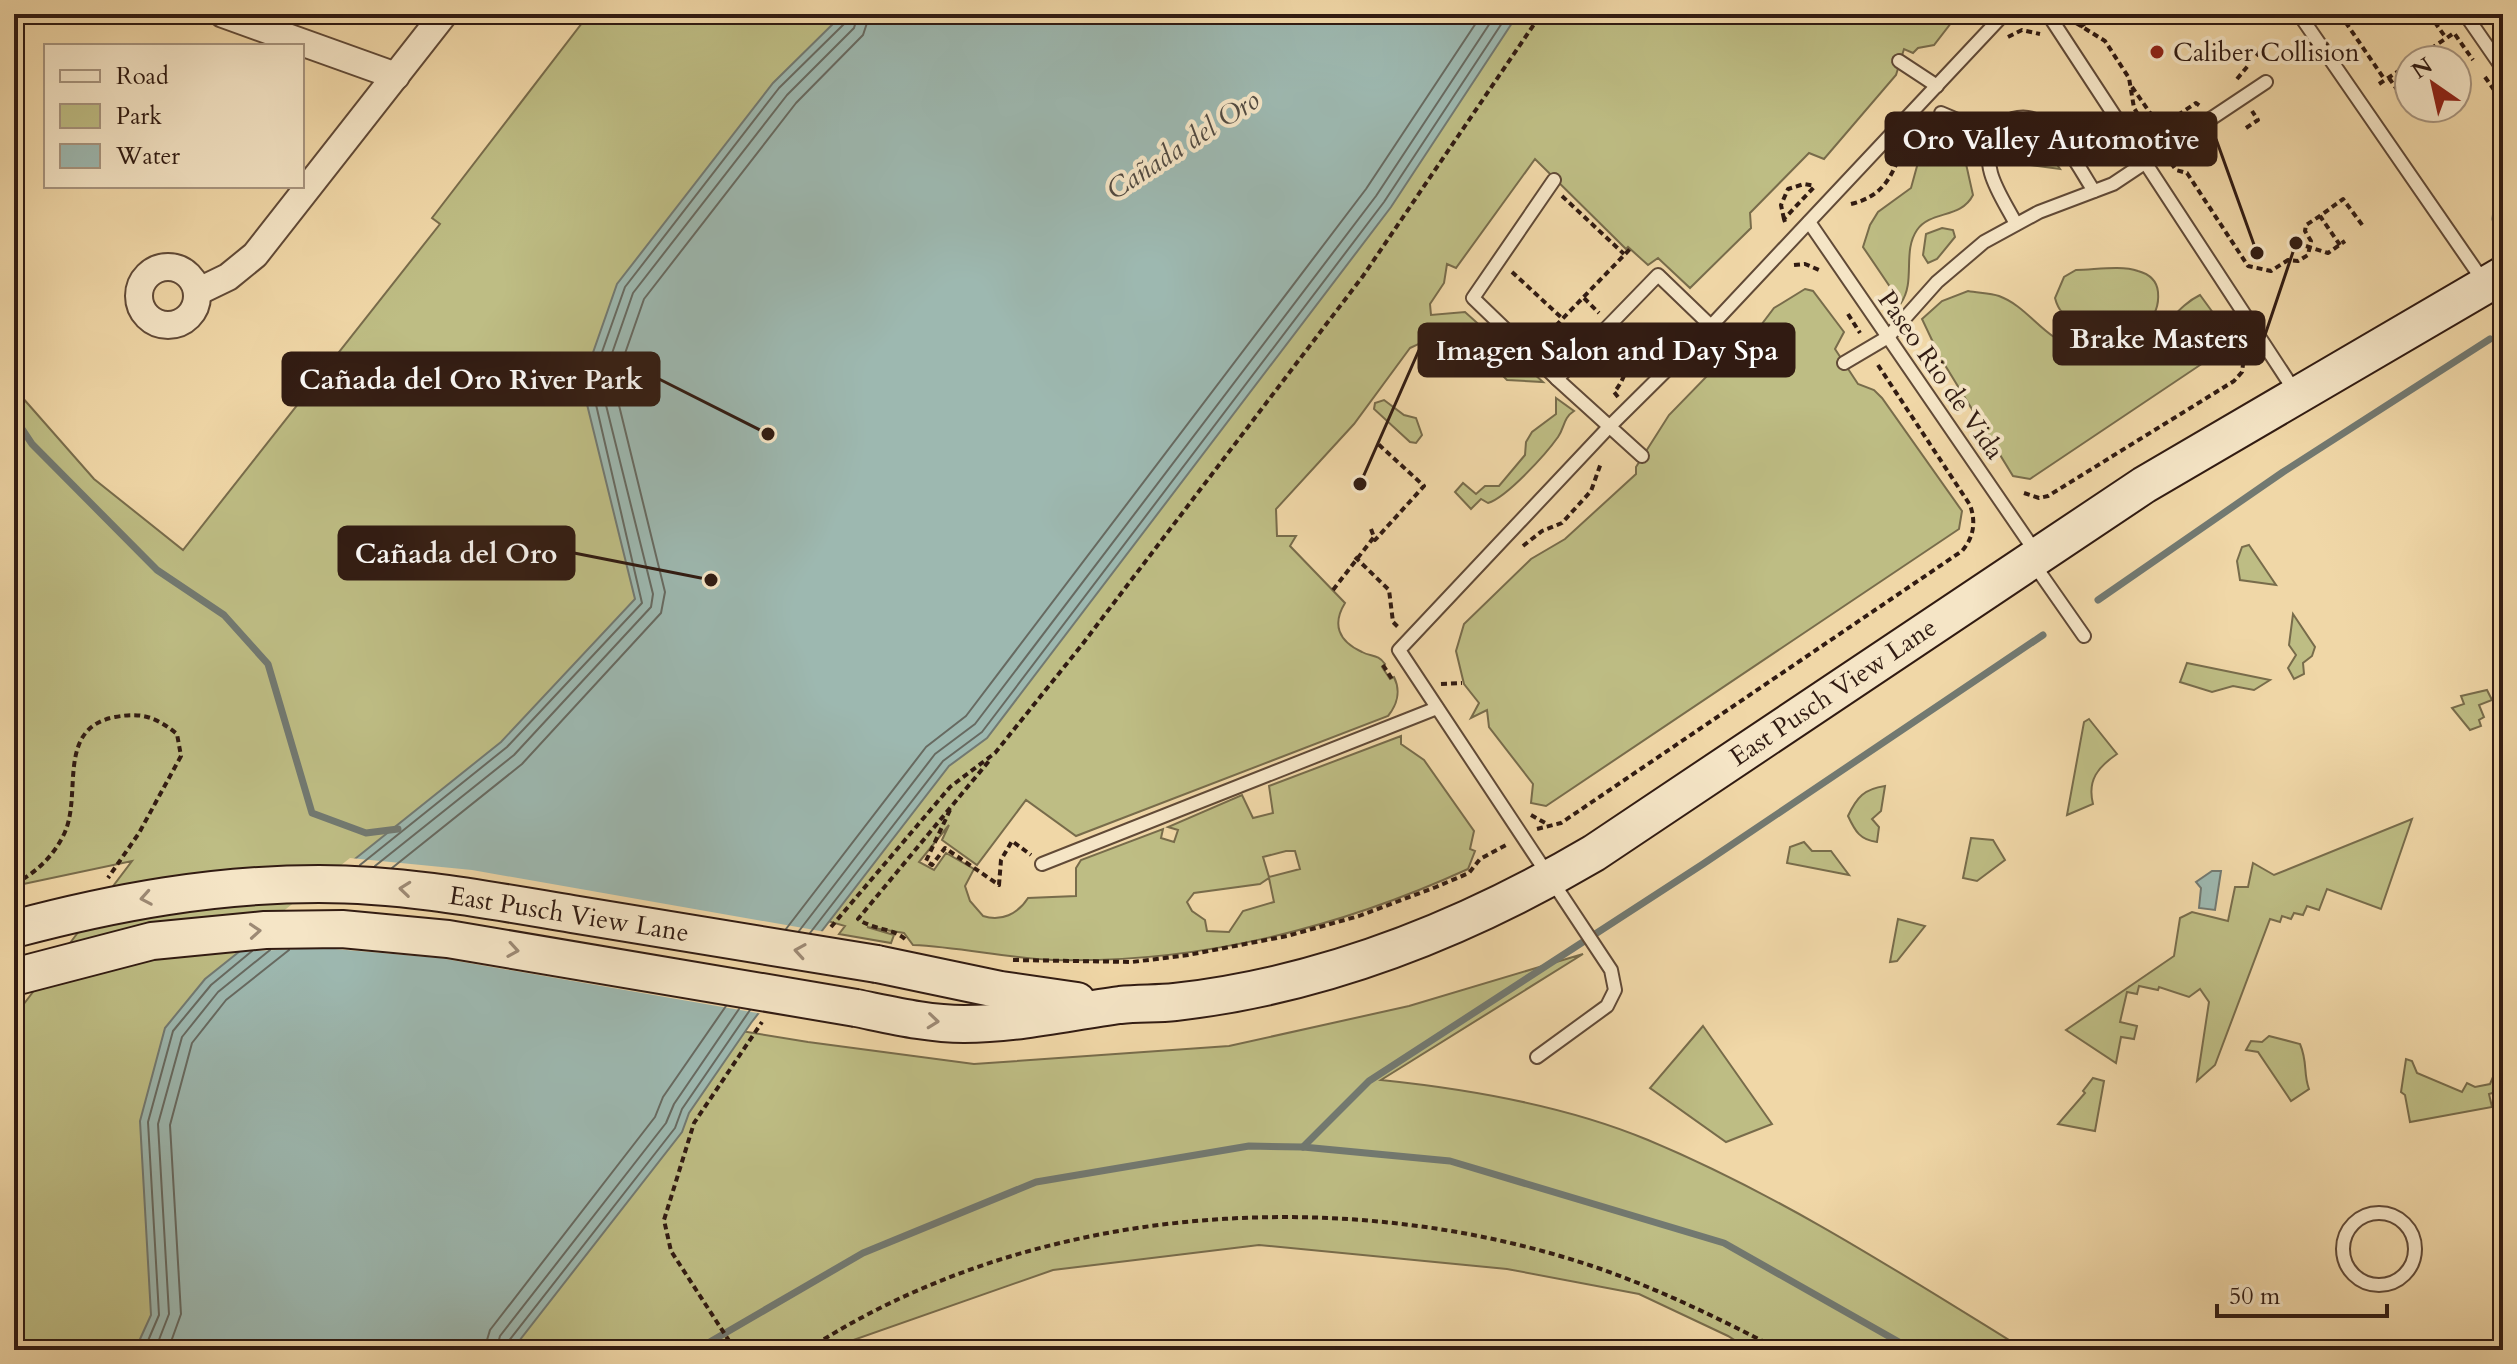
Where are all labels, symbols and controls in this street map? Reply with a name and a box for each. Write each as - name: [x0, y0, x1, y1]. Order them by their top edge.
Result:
- place label: Caliber Collision: [2173, 35, 2360, 70]
- marker: Caliber Collision: [2148, 43, 2166, 61]
- legend: [44, 44, 304, 188]
- north arrow: [2393, 44, 2473, 124]
- text: N: [2406, 50, 2439, 86]
- text: Road: [116, 60, 169, 93]
- water label: Cañada del Oro: [1099, 81, 1267, 209]
- text: Park: [116, 100, 162, 133]
- callout: Oro Valley Automotive: [1886, 113, 2216, 165]
- text: Oro Valley Automotive: [1902, 121, 2200, 159]
- text: Water: [115, 140, 180, 173]
- street label: Paseo Rio de Vida: [1870, 284, 2012, 466]
- callout: Brake Masters: [2054, 312, 2264, 364]
- text: Brake Masters: [2070, 320, 2248, 358]
- callout: Imagen Salon and Day Spa: [1419, 324, 1794, 376]
- text: Imagen Salon and Day Spa: [1436, 332, 1778, 370]
- callout: Cañada del Oro River Park: [283, 353, 659, 405]
- text: Cañada del Oro River Park: [299, 361, 644, 399]
- callout: Cañada del Oro: [339, 527, 574, 579]
- text: Cañada del Oro: [355, 535, 557, 573]
- street label: East Pusch View Lane: [1723, 610, 1943, 774]
- street label: East Pusch View Lane: [447, 878, 691, 950]
- one-way arrow: [398, 880, 411, 897]
- one-way arrow: [139, 888, 153, 905]
- one-way arrow: [249, 923, 262, 940]
- one-way arrow: [507, 940, 520, 957]
- one-way arrow: [793, 943, 807, 960]
- one-way arrow: [927, 1013, 940, 1030]
- scale bar: [2217, 1268, 2387, 1318]
- text: 50 m: [2229, 1280, 2281, 1313]

